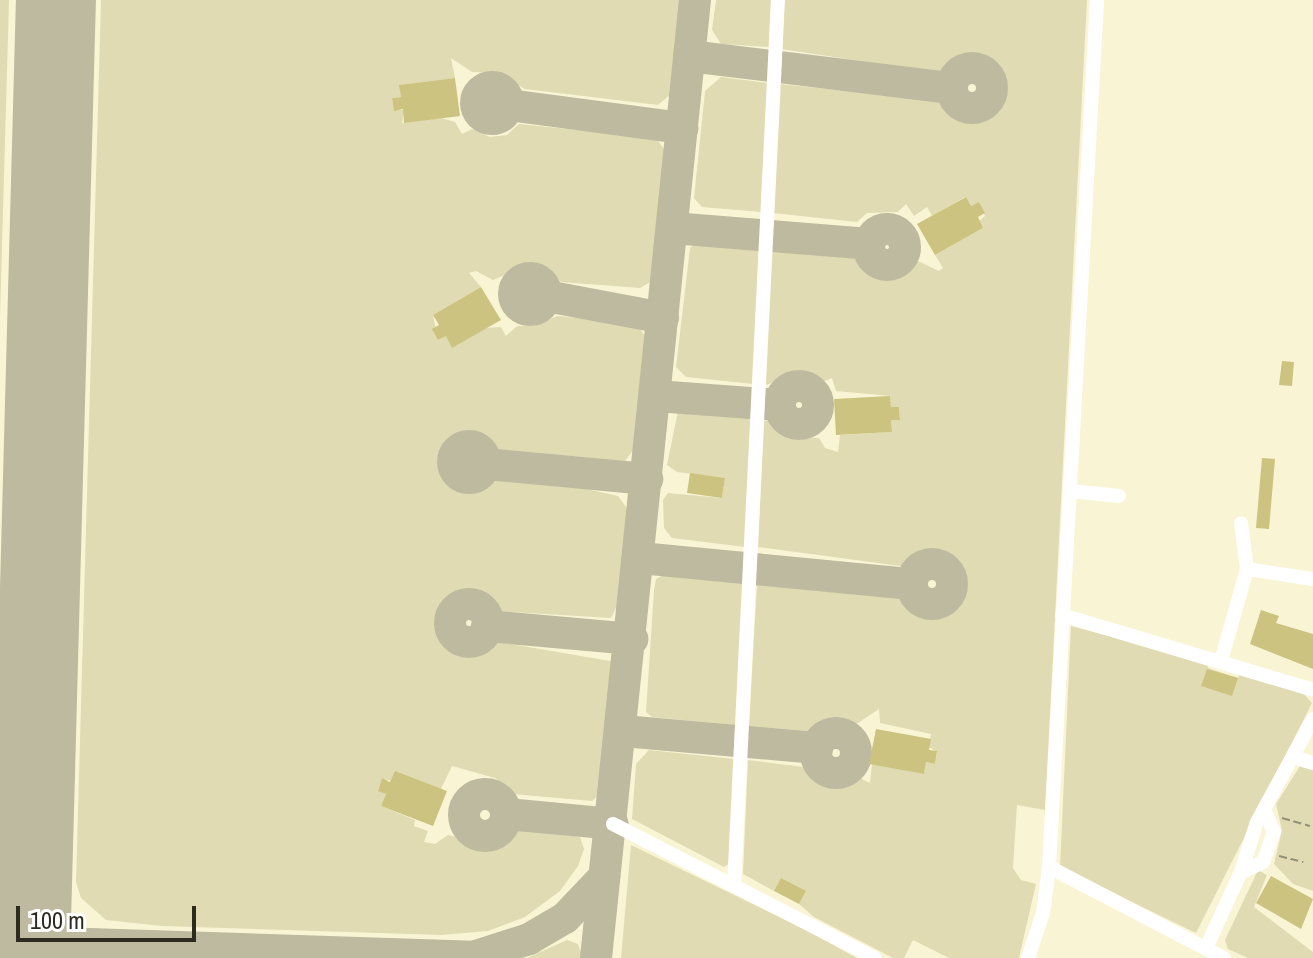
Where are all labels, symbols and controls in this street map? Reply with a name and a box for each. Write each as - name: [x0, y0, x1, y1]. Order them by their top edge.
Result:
- scale bar: [20, 890, 200, 940]
- text: 100 m: [30, 904, 85, 936]

